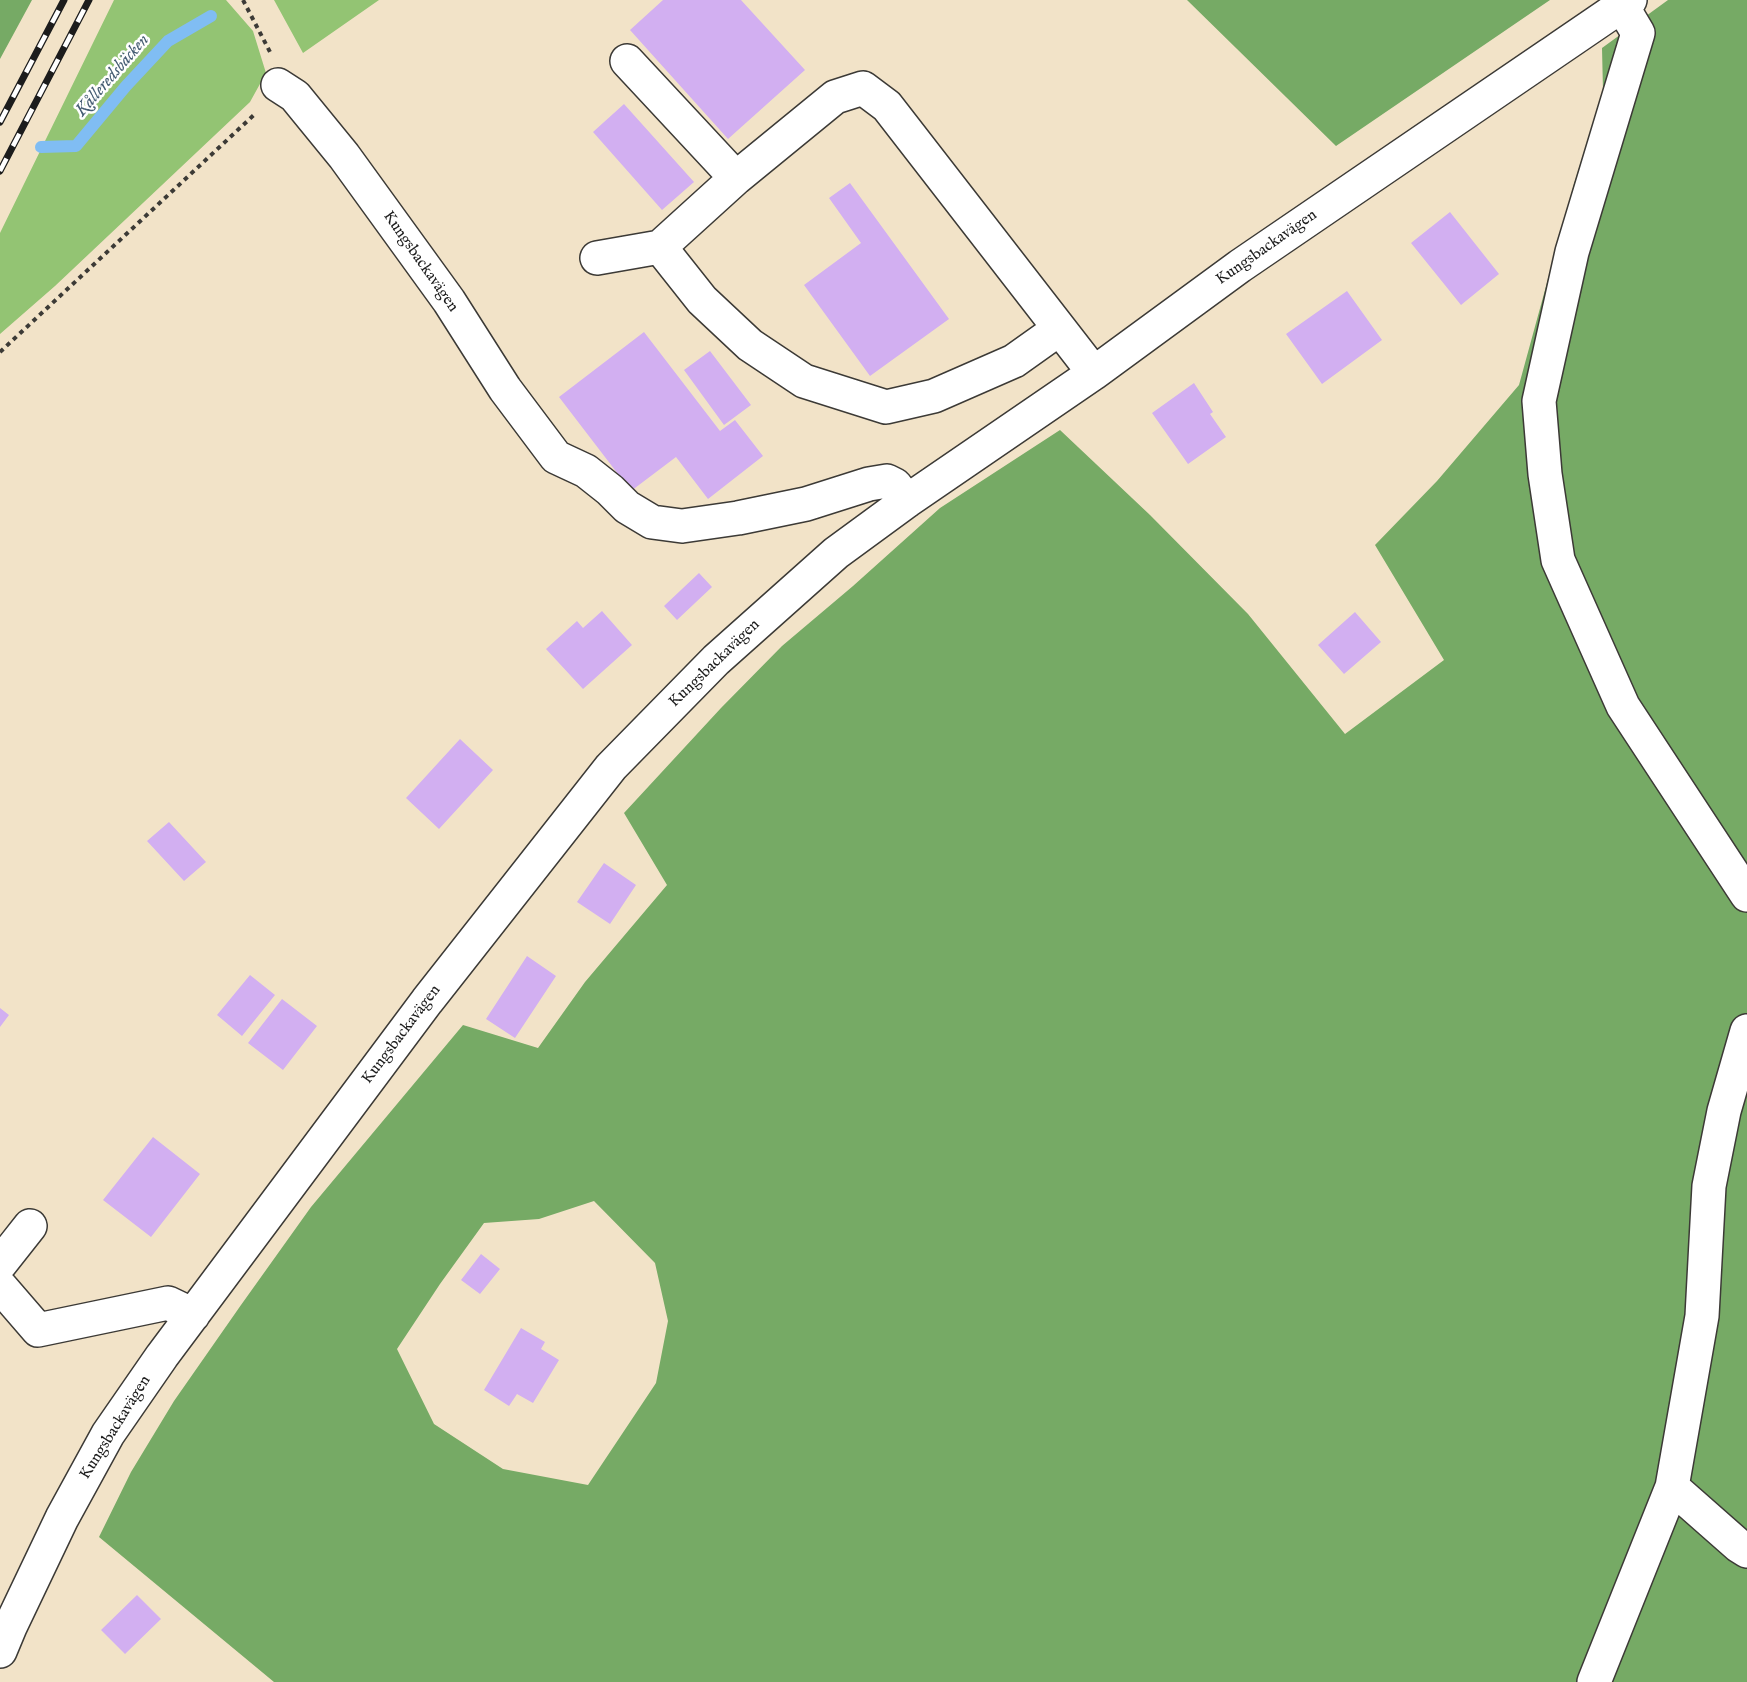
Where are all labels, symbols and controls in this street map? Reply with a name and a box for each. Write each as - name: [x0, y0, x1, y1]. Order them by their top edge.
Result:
- water label: Kålleredsbäcken: [71, 30, 155, 122]
- street label: Kungsbackavägen: [1213, 206, 1321, 290]
- street label: Kungsbackavägen: [378, 208, 462, 316]
- street label: Kungsbackavägen: [666, 616, 764, 712]
- street label: Kungsbackavägen: [359, 982, 445, 1088]
- street label: Kungsbackavägen: [76, 1373, 156, 1483]

